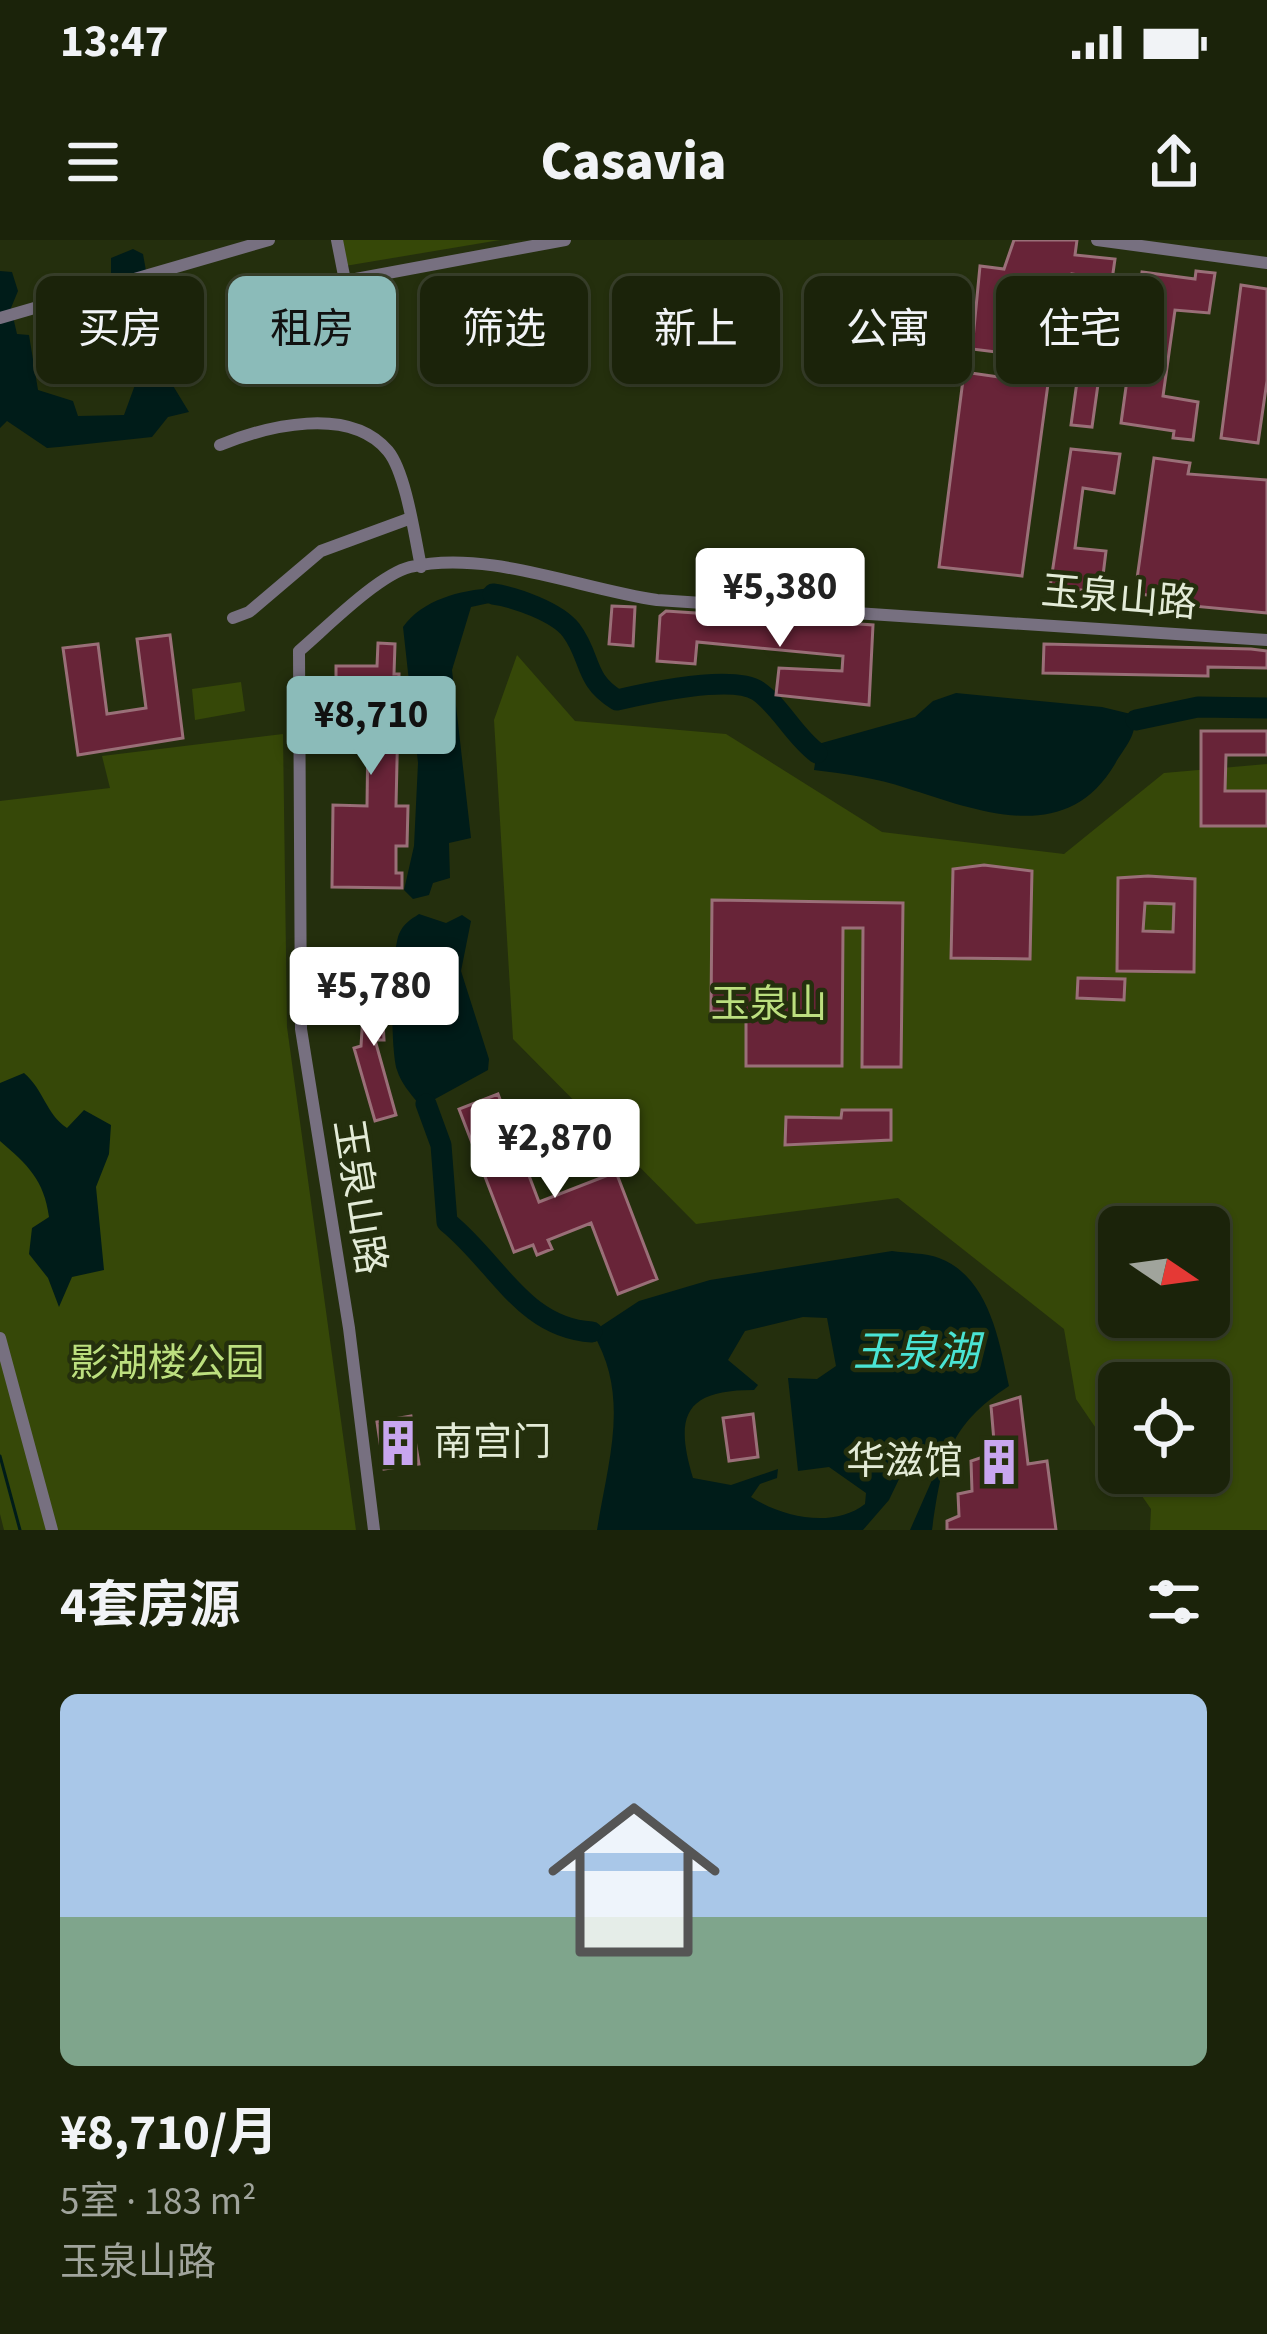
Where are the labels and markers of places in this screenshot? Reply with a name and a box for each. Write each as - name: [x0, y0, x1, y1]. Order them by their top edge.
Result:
- pin: ¥5,380: [682, 548, 878, 650]
- pin: ¥8,710: [273, 676, 469, 778]
- pin: ¥5,780: [276, 947, 472, 1049]
- pin: ¥2,870: [457, 1099, 653, 1201]
- place label: 南宫门: [434, 1415, 551, 1471]
- building icon: 南宫门: [373, 1418, 423, 1468]
- place label: 华滋馆: [846, 1434, 963, 1490]
- building icon: 华滋馆: [974, 1437, 1024, 1487]

